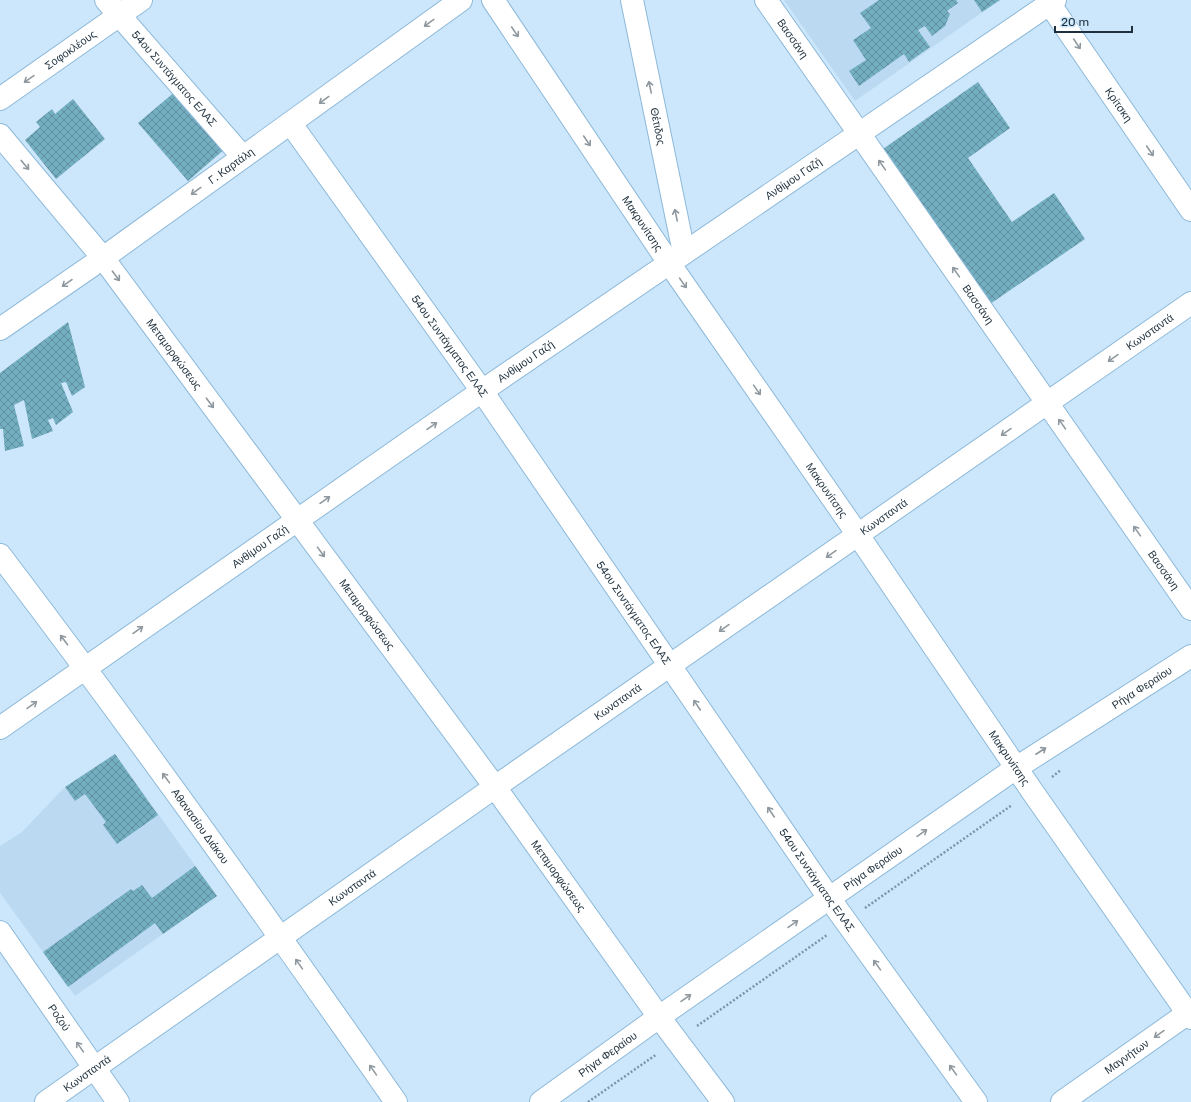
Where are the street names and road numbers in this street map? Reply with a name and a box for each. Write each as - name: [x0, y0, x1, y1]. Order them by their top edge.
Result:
- street label: Βασσάνη: [774, 17, 811, 61]
- street label: Σοφοκλέους: [43, 28, 99, 72]
- street label: 54ου Συντάγματος ΕΛΑΣ: [129, 28, 219, 129]
- street label: Κρίτσκη: [1102, 85, 1135, 125]
- street label: Θέτιδος: [647, 107, 668, 146]
- street label: Γ. Καρτάλη: [206, 145, 257, 187]
- street label: Ανθίμου Γαζή: [763, 155, 824, 203]
- street label: Μακρυνίτσης: [619, 194, 665, 254]
- street label: Βασσάνη: [960, 282, 996, 327]
- street label: 54ου Συντάγματος ΕΛΑΣ: [408, 293, 490, 400]
- street label: Κωνσταντά: [1124, 311, 1177, 353]
- street label: Μεταμορφώσεως: [143, 316, 204, 392]
- street label: Ανθίμου Γαζή: [495, 338, 557, 385]
- street label: Μακρυνίτσης: [803, 461, 850, 520]
- street label: Κωνσταντά: [858, 496, 911, 538]
- street label: Ανθίμου Γαζή: [229, 523, 291, 571]
- street label: Βασσάνη: [1145, 548, 1182, 593]
- street label: 54ου Συντάγματος ΕΛΑΣ: [593, 559, 673, 667]
- street label: Μεταμορφώσεως: [336, 577, 397, 653]
- street label: Ρήγα Φεραίου: [1109, 664, 1175, 712]
- street label: Κωνσταντά: [592, 681, 645, 723]
- street label: Μακρυνίτσης: [986, 728, 1032, 788]
- street label: Αθανασίου Διάκου: [168, 786, 231, 866]
- street label: 54ου Συντάγματος ΕΛΑΣ: [776, 826, 857, 934]
- street label: Μεταμορφώσεως: [528, 838, 588, 914]
- street label: Ρήγα Φεραίου: [841, 843, 905, 893]
- street label: Κωνσταντά: [326, 866, 379, 909]
- street label: Ροζού: [45, 1002, 73, 1034]
- street label: Ρήγα Φεραίου: [576, 1029, 640, 1080]
- street label: Μαγνήτων: [1102, 1037, 1152, 1077]
- street label: Κωνσταντά: [61, 1052, 114, 1095]

